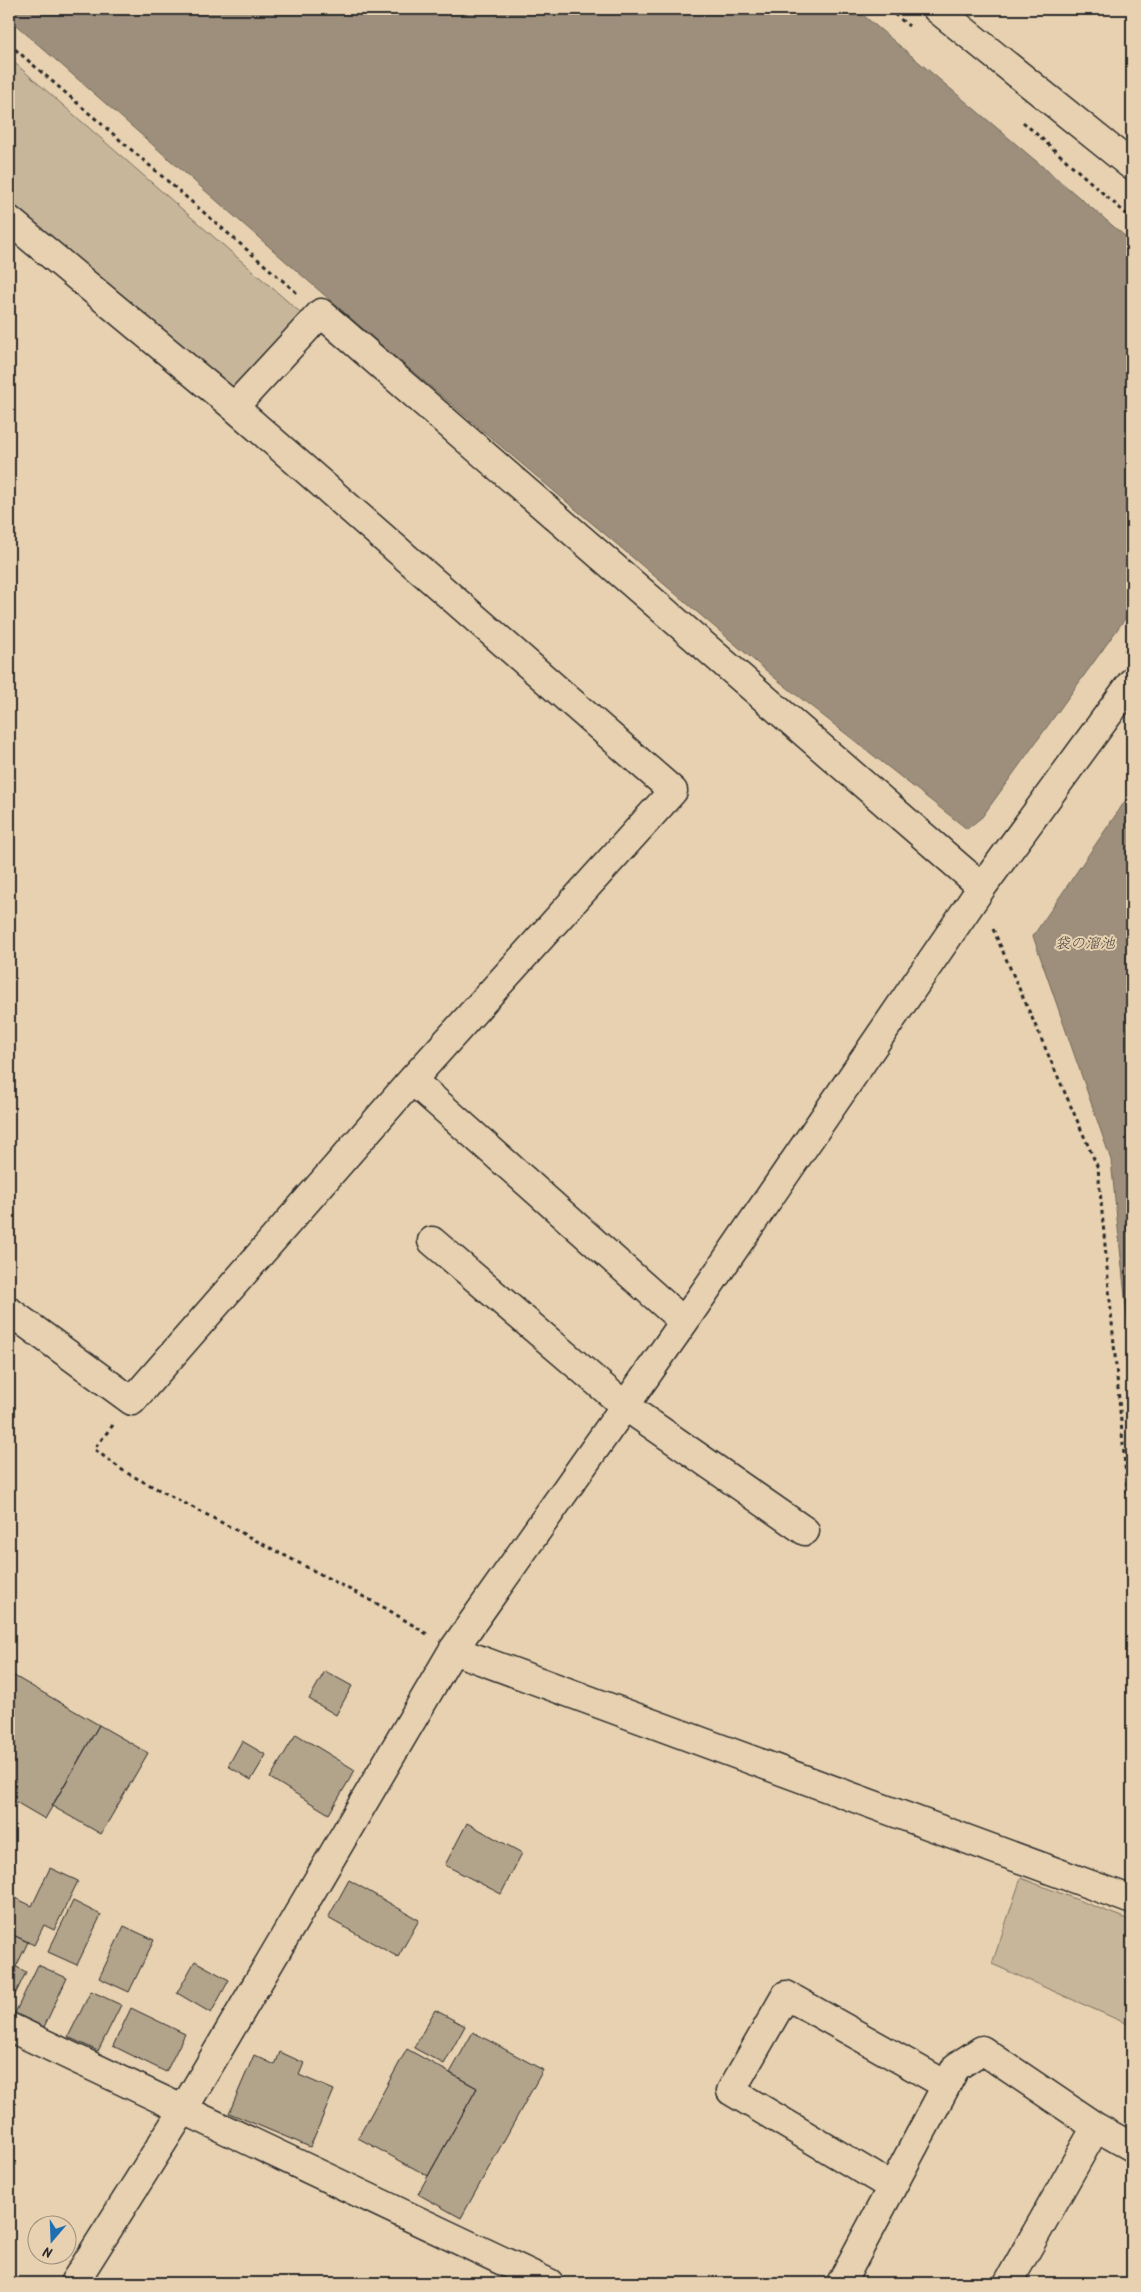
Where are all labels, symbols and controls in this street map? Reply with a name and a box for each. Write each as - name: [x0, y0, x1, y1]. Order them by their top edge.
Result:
- water label: 袋の溜池: [1055, 932, 1116, 956]
- north arrow: [28, 2214, 78, 2264]
- text: N: [40, 2239, 56, 2263]

